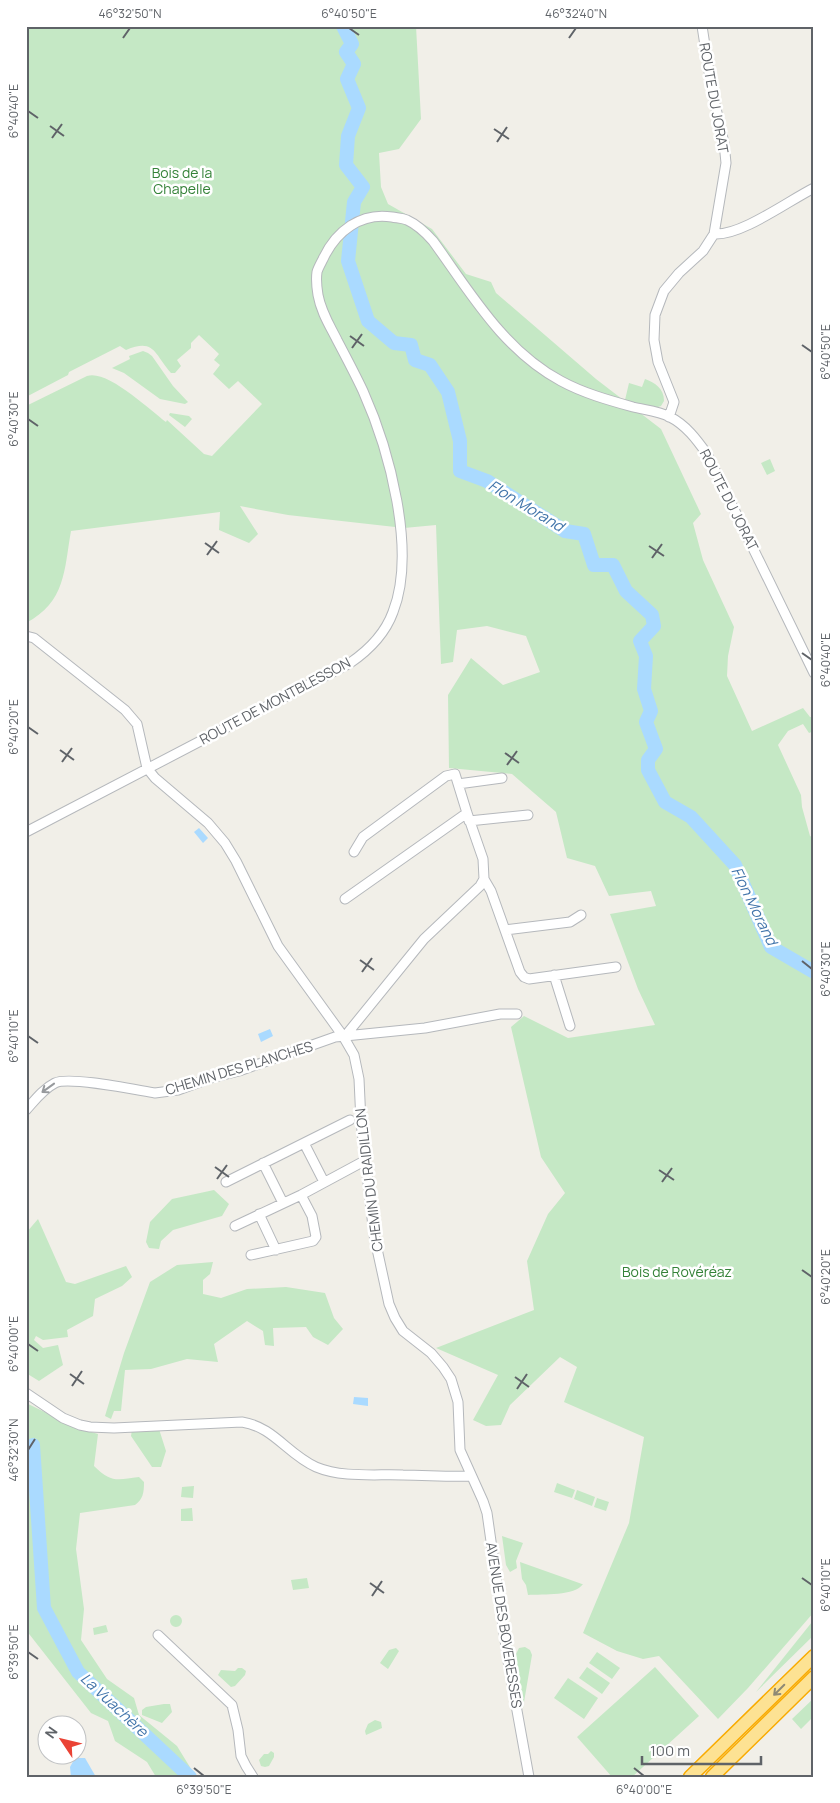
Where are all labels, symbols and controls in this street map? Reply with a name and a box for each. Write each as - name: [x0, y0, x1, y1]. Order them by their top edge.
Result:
- text: 46°32'50"N: [98, 5, 162, 22]
- text: 6°40'50"E: [321, 5, 377, 22]
- text: 46°32'40"N: [545, 5, 607, 22]
- street label: ROUTE DU JORAT: [695, 41, 734, 155]
- text: 6°40'40"E: [5, 84, 22, 138]
- park label: Bois de la Chapelle: [152, 163, 212, 198]
- text: 6°40'50"E: [817, 324, 834, 380]
- text: 6°40'30"E: [5, 391, 22, 447]
- street label: ROUTE DU JORAT: [696, 446, 764, 554]
- water label: Flon Morand: [485, 475, 570, 537]
- text: 6°40'40"E: [817, 633, 834, 687]
- street label: ROUTE DE MONTBLESSON: [196, 653, 354, 748]
- text: 6°40'20"E: [5, 699, 22, 755]
- water label: Flon Morand: [726, 863, 783, 950]
- text: 6°40'30"E: [817, 941, 834, 997]
- text: 6°40'10"E: [5, 1009, 22, 1063]
- street label: CHEMIN DES PLANCHES: [163, 1036, 315, 1099]
- one-way arrow: [41, 1083, 55, 1093]
- street label: CHEMIN DU RAIDILLON: [350, 1107, 387, 1253]
- text: 6°40'20"E: [817, 1249, 834, 1305]
- park label: Bois de Rovéréaz: [622, 1262, 732, 1281]
- text: 6°40'00"E: [5, 1316, 22, 1372]
- text: 46°32'30"N: [5, 1419, 22, 1481]
- street label: AVENUE DES BOVERESSES: [482, 1541, 527, 1710]
- text: 6°40'10"E: [817, 1558, 834, 1612]
- text: 6°39'50"E: [5, 1624, 22, 1680]
- water label: La Vuachère: [76, 1668, 153, 1742]
- one-way arrow: [773, 1684, 785, 1696]
- north arrow: [38, 1716, 88, 1766]
- text: N: [40, 1723, 62, 1742]
- scale bar: [642, 1733, 761, 1765]
- text: 100 m: [650, 1740, 690, 1761]
- text: 6°39'50"E: [176, 1781, 232, 1798]
- text: 6°40'00"E: [616, 1781, 672, 1798]

